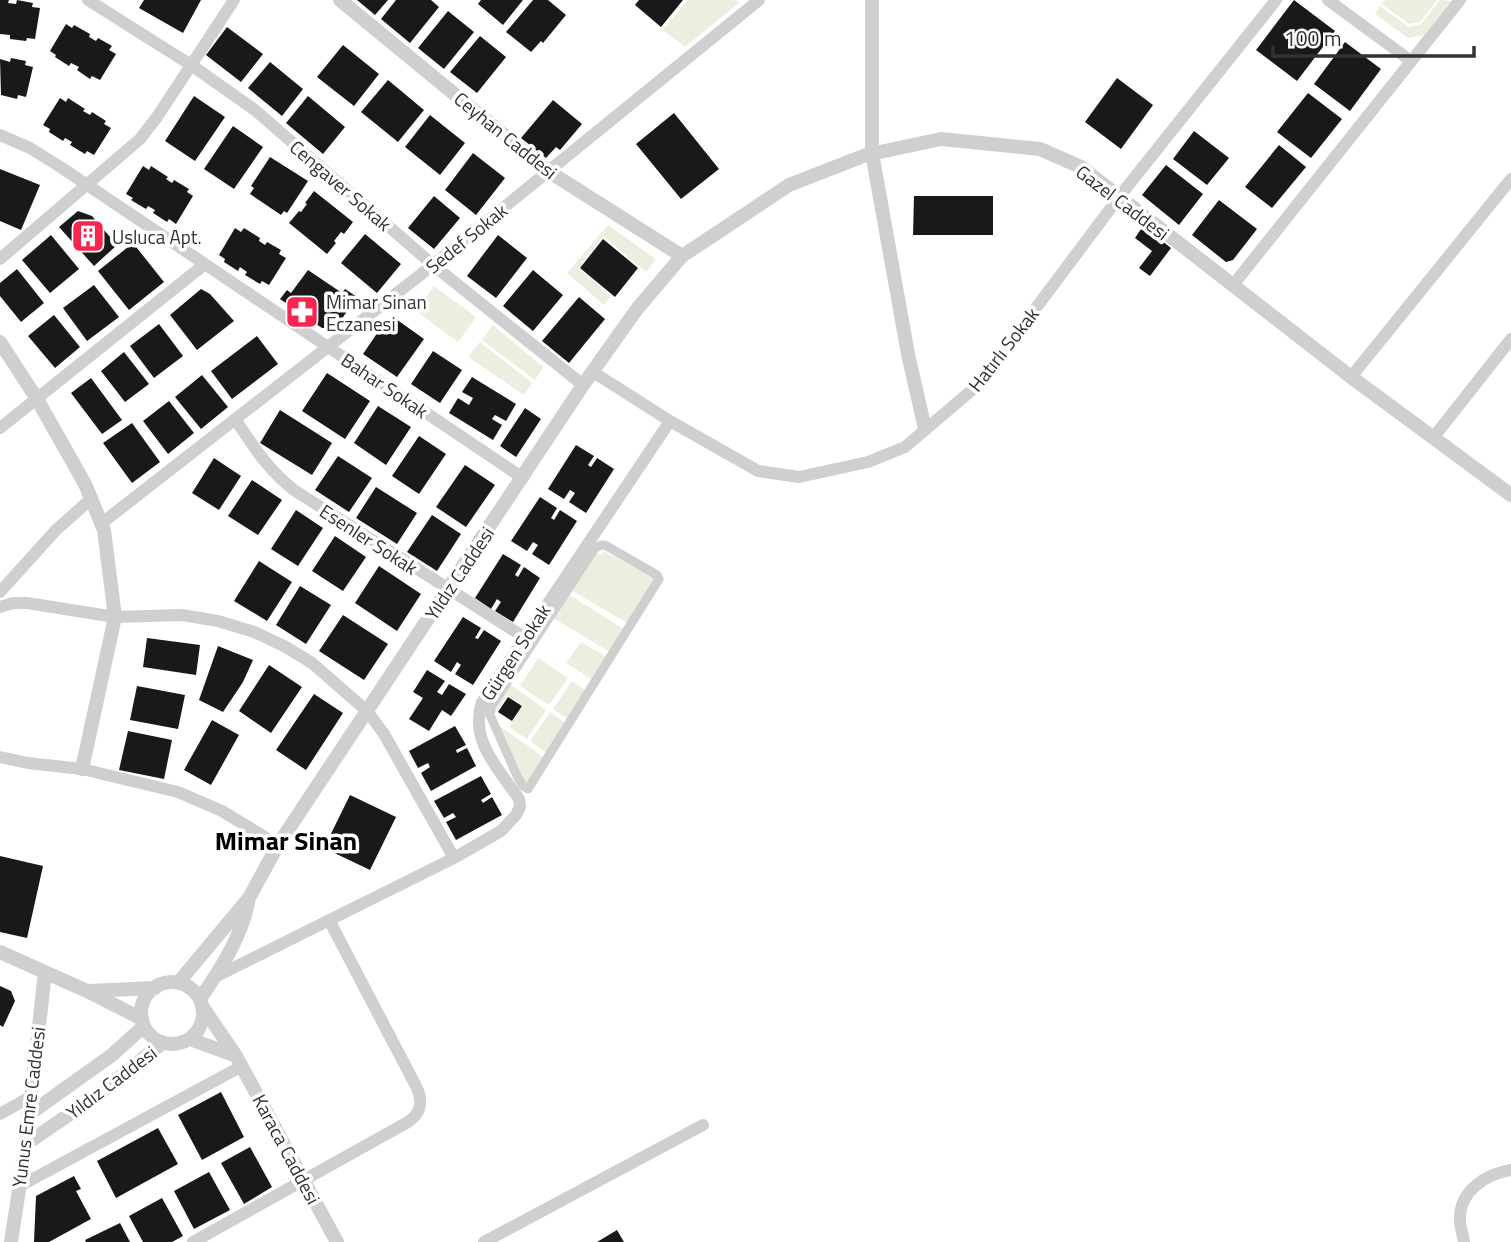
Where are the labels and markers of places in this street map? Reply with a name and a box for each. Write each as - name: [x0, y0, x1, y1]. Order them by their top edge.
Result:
- building icon: Usluca Apt.: [69, 217, 107, 255]
- place label: Usluca Apt.: [112, 222, 202, 251]
- place label: Mimar Sinan Eczanesi: [326, 287, 427, 338]
- pharmacy icon: Mimar Sinan Eczanesi: [283, 293, 321, 331]

